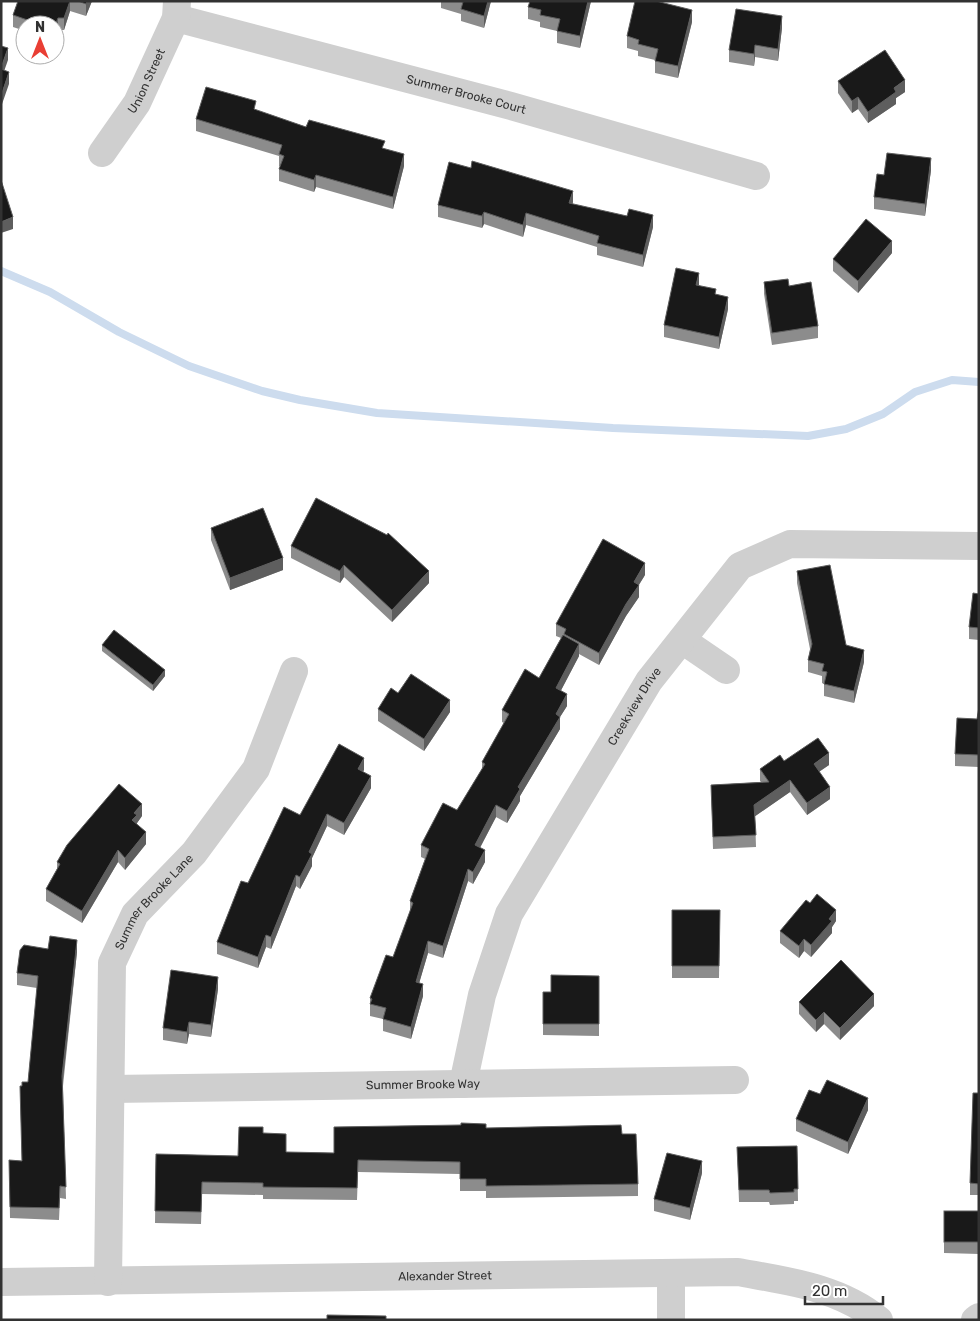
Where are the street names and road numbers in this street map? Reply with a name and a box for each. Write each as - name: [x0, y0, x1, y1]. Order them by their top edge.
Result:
- street label: Union Street: [125, 46, 168, 116]
- street label: Summer Brooke Court: [405, 72, 528, 117]
- street label: Creekview Drive: [605, 664, 664, 748]
- street label: Summer Brooke Lane: [112, 851, 196, 952]
- street label: Summer Brooke Way: [366, 1077, 481, 1092]
- street label: Alexander Street: [398, 1268, 492, 1284]

